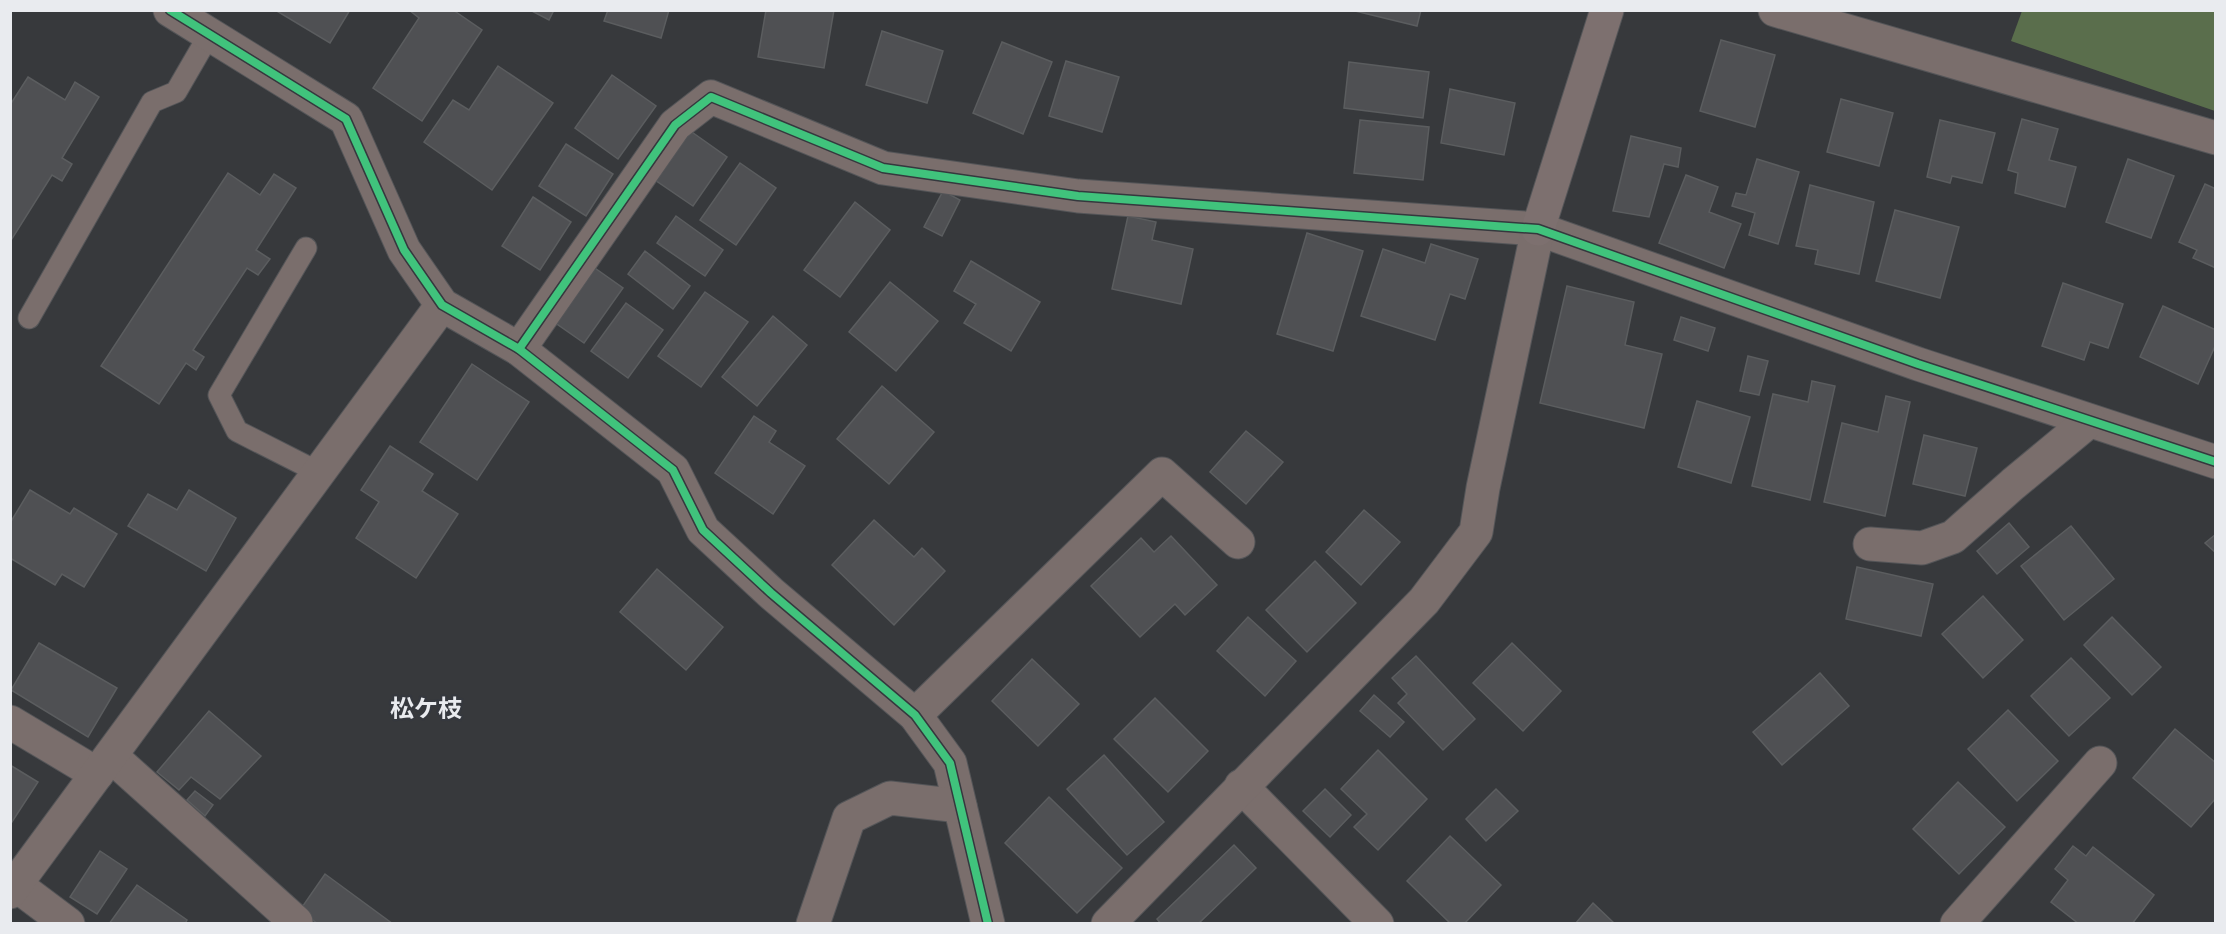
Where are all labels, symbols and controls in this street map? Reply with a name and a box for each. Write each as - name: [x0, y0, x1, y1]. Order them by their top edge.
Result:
- district label: 松ケ枝: [390, 694, 462, 723]

